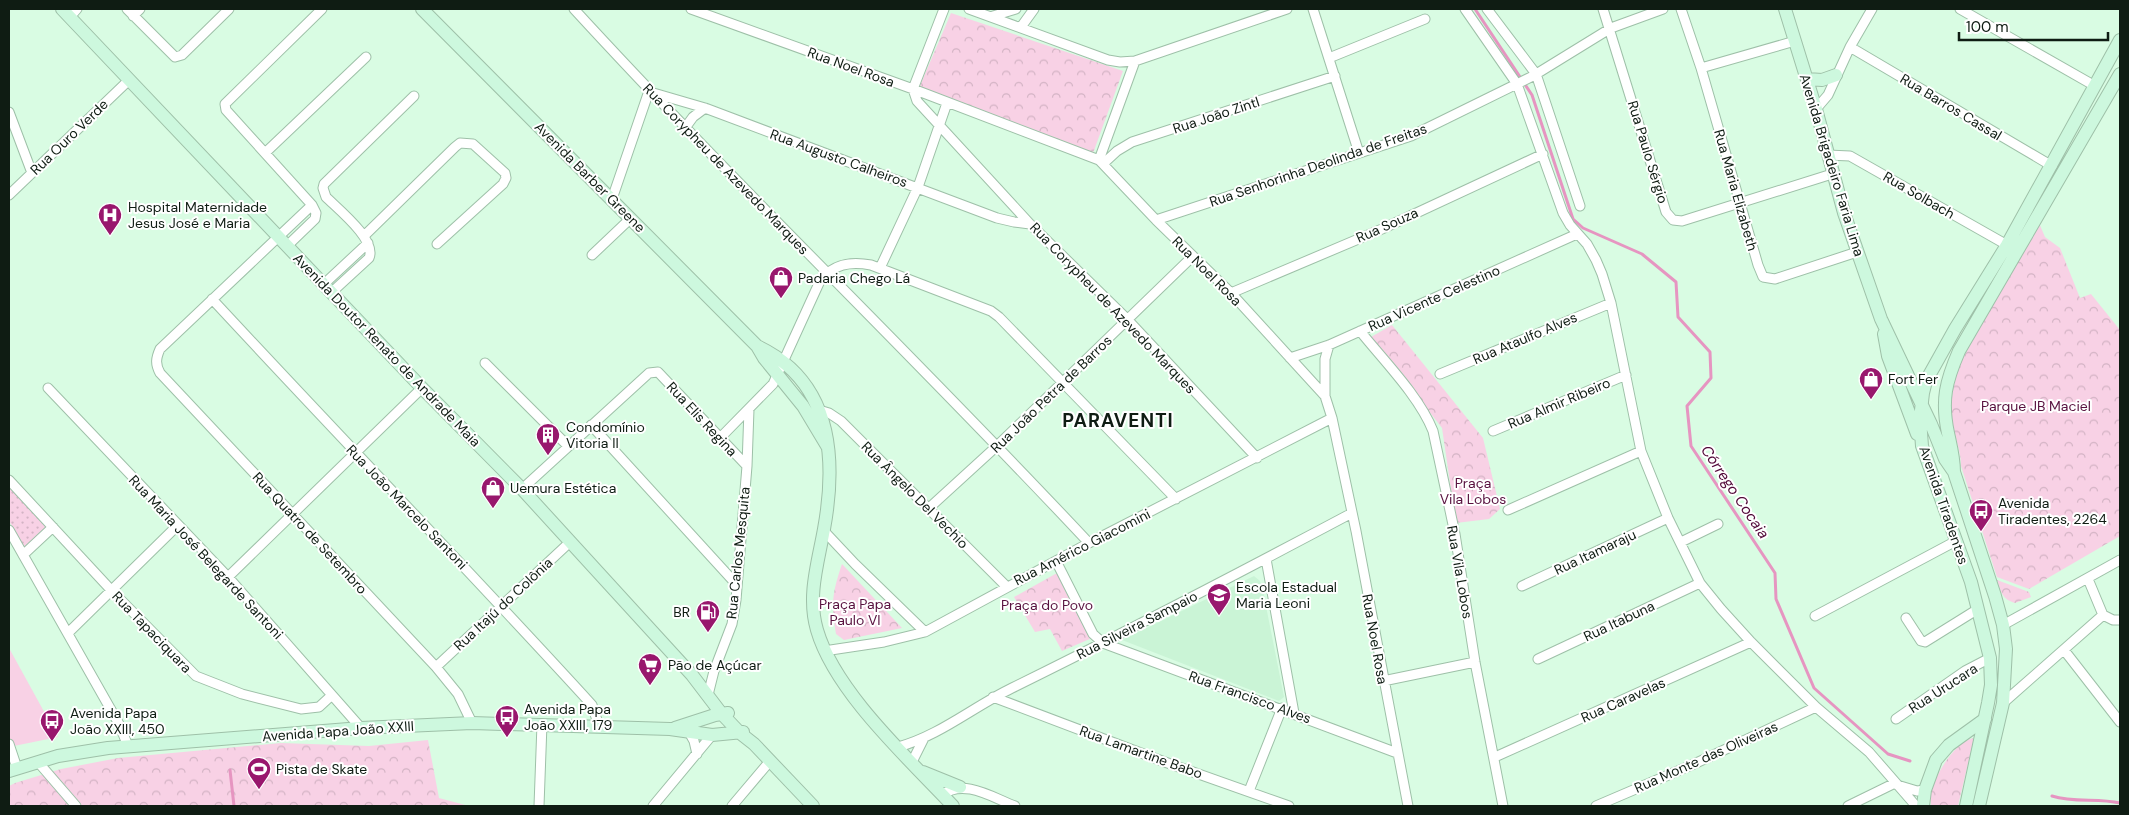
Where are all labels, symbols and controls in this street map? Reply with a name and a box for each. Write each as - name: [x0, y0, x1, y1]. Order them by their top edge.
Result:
- scale bar: [1959, 10, 2108, 42]
- text: 100 m: [1966, 17, 2009, 37]
- street label: Rua Noel Rosa: [805, 43, 897, 91]
- street label: Rua Barros Cassal: [1897, 70, 2005, 144]
- street label: Avenida Brigadeiro Faria Lima: [1796, 72, 1868, 258]
- street label: Rua Corypheu de Azevedo Marques: [639, 80, 813, 258]
- street label: Rua João Zintl: [1170, 93, 1262, 137]
- street label: Rua Ouro Verde: [26, 95, 112, 179]
- street label: Rua Paulo Sérgio: [1624, 98, 1672, 206]
- street label: Avenida Barber Greene: [531, 118, 649, 236]
- street label: Rua Senhorinha Deolinda de Freitas: [1207, 119, 1429, 211]
- street label: Rua Augusto Calheiros: [768, 125, 910, 191]
- street label: Rua Maria Elizabeth: [1710, 127, 1762, 253]
- street label: Rua Solbach: [1880, 167, 1958, 223]
- place label: Hospital Maternidade Jesus José e Maria: [128, 198, 267, 232]
- hospital icon: Hospital Maternidade Jesus José e Maria: [97, 202, 123, 236]
- street label: Rua Souza: [1353, 203, 1421, 247]
- street label: Rua Corypheu de Azevedo Marques: [1026, 219, 1200, 397]
- street label: Rua Noel Rosa: [1168, 232, 1246, 310]
- street label: Avenida Doutor Renato de Andrade Maia: [289, 249, 485, 451]
- street label: Rua Vicente Celestino: [1365, 261, 1503, 335]
- shop icon: Padaria Chego Lá: [768, 265, 794, 299]
- place label: Padaria Chego Lá: [798, 269, 910, 287]
- street label: Rua Ataulfo Alves: [1470, 308, 1580, 368]
- street label: Rua João Petra de Barros: [986, 331, 1116, 457]
- shop icon: Fort Fer: [1858, 366, 1884, 400]
- place label: Fort Fer: [1888, 370, 1938, 388]
- street label: Rua Almir Ribeiro: [1505, 373, 1613, 433]
- street label: Rua Elis Regina: [663, 378, 741, 460]
- park label: Parque JB Maciel: [1981, 397, 2091, 415]
- district label: PARAVENTI: [1062, 408, 1174, 433]
- place label: Condomínio Vitoria II: [566, 418, 645, 452]
- building icon: Condomínio Vitoria II: [535, 422, 561, 456]
- street label: Rua Ângelo Del Vechio: [858, 438, 972, 552]
- street label: Rua João Marcelo Santoni: [343, 441, 471, 573]
- water label: Córrego Cocaia: [1696, 441, 1774, 543]
- street label: Avenida Tiradentes: [1915, 443, 1973, 567]
- street label: Rua Quatro de Setembro: [249, 468, 371, 598]
- street label: Rua Maria José Belegarde Santoni: [125, 471, 287, 643]
- park label: Praça Vila Lobos: [1440, 474, 1506, 508]
- shop icon: Uemura Estética: [480, 475, 506, 509]
- place label: Uemura Estética: [510, 479, 616, 497]
- street label: Rua Carlos Mesquita: [722, 486, 754, 620]
- place label: Avenida Tiradentes, 2264: [1998, 494, 2107, 528]
- bus stop icon: Avenida Tiradentes, 2264: [1968, 498, 1994, 532]
- street label: Rua Américo Giacomini: [1011, 505, 1153, 589]
- street label: Rua Vila Lobos: [1443, 524, 1477, 620]
- street label: Rua Itamaraju: [1551, 525, 1639, 579]
- street label: Rua Itajú do Colônia: [450, 553, 556, 655]
- place label: Escola Estadual Maria Leoni: [1236, 578, 1337, 612]
- school or university icon: Escola Estadual Maria Leoni: [1206, 582, 1232, 616]
- street label: Rua Tapaciquara: [108, 587, 196, 677]
- street label: Rua Silveira Sampaio: [1073, 587, 1201, 663]
- street label: Rua Noel Rosa: [1358, 592, 1392, 686]
- park label: Praça Papa Paulo VI: [819, 595, 891, 629]
- park label: Praça do Povo: [1001, 596, 1093, 614]
- street label: Rua Itabuna: [1581, 597, 1657, 645]
- fuel station icon: BR: [695, 599, 721, 633]
- place label: BR: [673, 603, 690, 621]
- supermarket icon: Pão de Açúcar: [637, 652, 663, 686]
- place label: Pão de Açúcar: [668, 656, 762, 674]
- street label: Rua Urucara: [1905, 659, 1981, 717]
- street label: Rua Francisco Alves: [1186, 667, 1314, 727]
- street label: Rua Caravelas: [1578, 673, 1668, 727]
- place label: Avenida Papa João XXIII, 179: [524, 700, 612, 734]
- place label: Avenida Papa João XXIII, 450: [70, 704, 165, 738]
- bus stop icon: Avenida Papa João XXIII, 179: [494, 704, 520, 738]
- bus stop icon: Avenida Papa João XXIII, 450: [39, 708, 65, 742]
- street label: Avenida Papa João XXIII: [261, 717, 415, 745]
- street label: Rua Monte das Oliveiras: [1631, 717, 1781, 797]
- street label: Rua Lamartine Babo: [1077, 721, 1205, 783]
- sports icon: Pista de Skate: [246, 756, 272, 790]
- place label: Pista de Skate: [276, 760, 367, 778]

